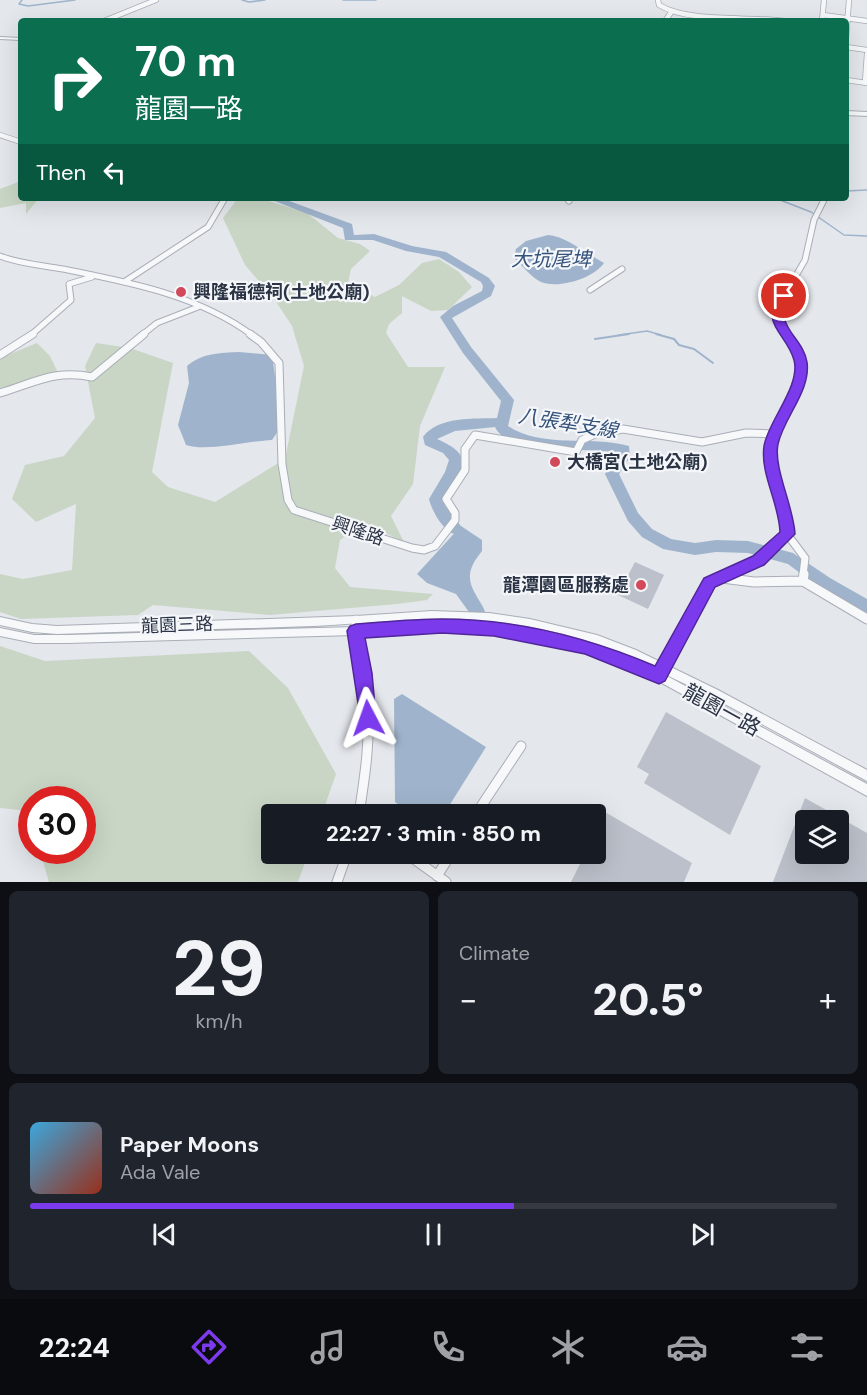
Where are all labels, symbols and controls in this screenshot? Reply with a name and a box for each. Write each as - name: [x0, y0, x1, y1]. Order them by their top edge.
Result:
- text: 70 m: [135, 34, 236, 89]
- icon: right: [36, 42, 114, 120]
- text: 龍園一路: [135, 91, 243, 126]
- icon: left: [98, 156, 131, 189]
- text: Then: [36, 158, 86, 187]
- water label: 大坑尾埤: [511, 246, 593, 272]
- pin: [758, 270, 809, 321]
- icon: arrive: [767, 279, 800, 312]
- place label: 興隆福德祠(土地公廟): [193, 280, 370, 304]
- marker: 興隆福德祠(土地公廟): [174, 285, 188, 299]
- water label: 八張犁支線: [517, 402, 621, 444]
- place label: 大橋宮(土地公廟): [567, 450, 708, 474]
- marker: 大橋宮(土地公廟): [548, 455, 562, 469]
- street label: 興隆路: [329, 511, 387, 551]
- place label: 龍潭園區服務處: [503, 573, 629, 597]
- marker: 龍潭園區服務處: [634, 578, 648, 592]
- street label: 龍園三路: [141, 612, 213, 638]
- street label: 龍園一路: [678, 677, 766, 743]
- position arrow: [336, 686, 400, 750]
- speed limit sign: 30: [18, 786, 96, 864]
- map controls: [795, 810, 849, 864]
- button: layers: [795, 810, 849, 864]
- text: 22:27 · 3 min · 850 m: [326, 819, 541, 848]
- text: 29: [172, 918, 266, 1019]
- text: Climate: [459, 940, 530, 966]
- text: 20.5°: [592, 970, 704, 1029]
- text: −: [459, 978, 477, 1021]
- text: +: [819, 978, 837, 1021]
- text: km/h: [195, 1008, 243, 1034]
- text: Paper Moons: [120, 1130, 259, 1159]
- text: Ada Vale: [120, 1159, 200, 1185]
- icon: previous: [148, 1218, 181, 1251]
- icon: pause: [417, 1218, 450, 1251]
- icon: next: [686, 1218, 719, 1251]
- icon: directions: [188, 1326, 230, 1368]
- icon: music: [307, 1326, 349, 1368]
- icon: phone: [427, 1326, 469, 1368]
- icon: climate: [547, 1326, 589, 1368]
- icon: car: [666, 1326, 708, 1368]
- icon: filters: [786, 1326, 828, 1368]
- text: 22:24: [39, 1330, 110, 1365]

